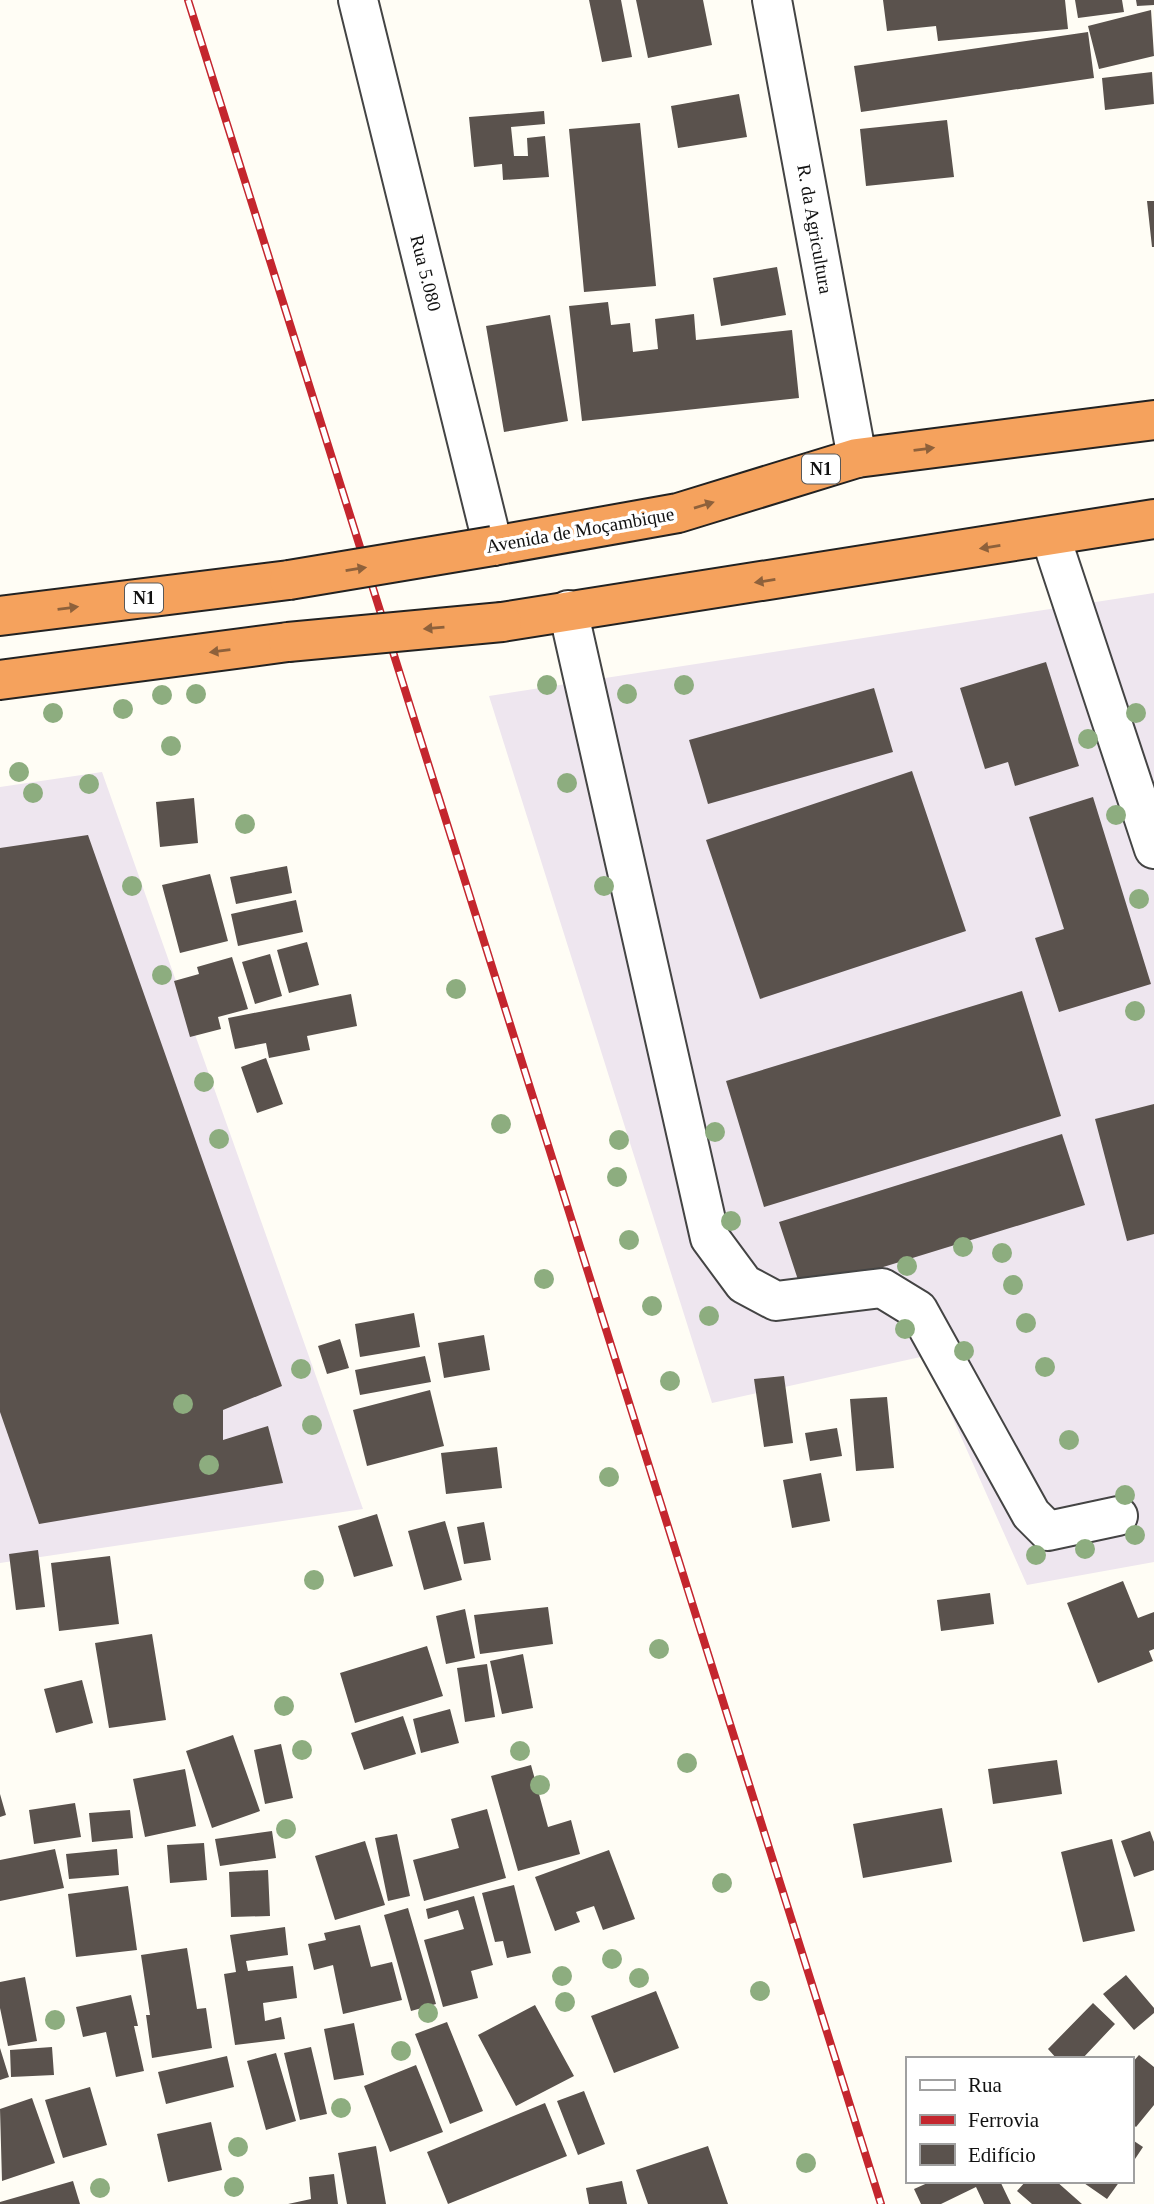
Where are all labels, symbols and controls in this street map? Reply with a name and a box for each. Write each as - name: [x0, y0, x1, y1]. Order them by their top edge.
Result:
- street label: R. da Agricultura: [793, 162, 837, 296]
- street label: Rua 5.080: [406, 233, 446, 313]
- one-way arrow: [913, 444, 935, 455]
- road number: N1: [802, 454, 840, 484]
- one-way arrow: [694, 500, 715, 510]
- street label: Avenida de Moçambique: [484, 503, 676, 557]
- one-way arrow: [979, 542, 1001, 553]
- one-way arrow: [345, 563, 367, 574]
- one-way arrow: [754, 575, 776, 586]
- road number: N1: [125, 584, 163, 612]
- one-way arrow: [57, 602, 79, 613]
- one-way arrow: [423, 623, 445, 634]
- one-way arrow: [209, 645, 231, 656]
- legend: [906, 2057, 1133, 2183]
- text: Rua: [968, 2073, 1003, 2097]
- text: Ferrovia: [968, 2108, 1040, 2132]
- text: Edifício: [968, 2143, 1036, 2167]

